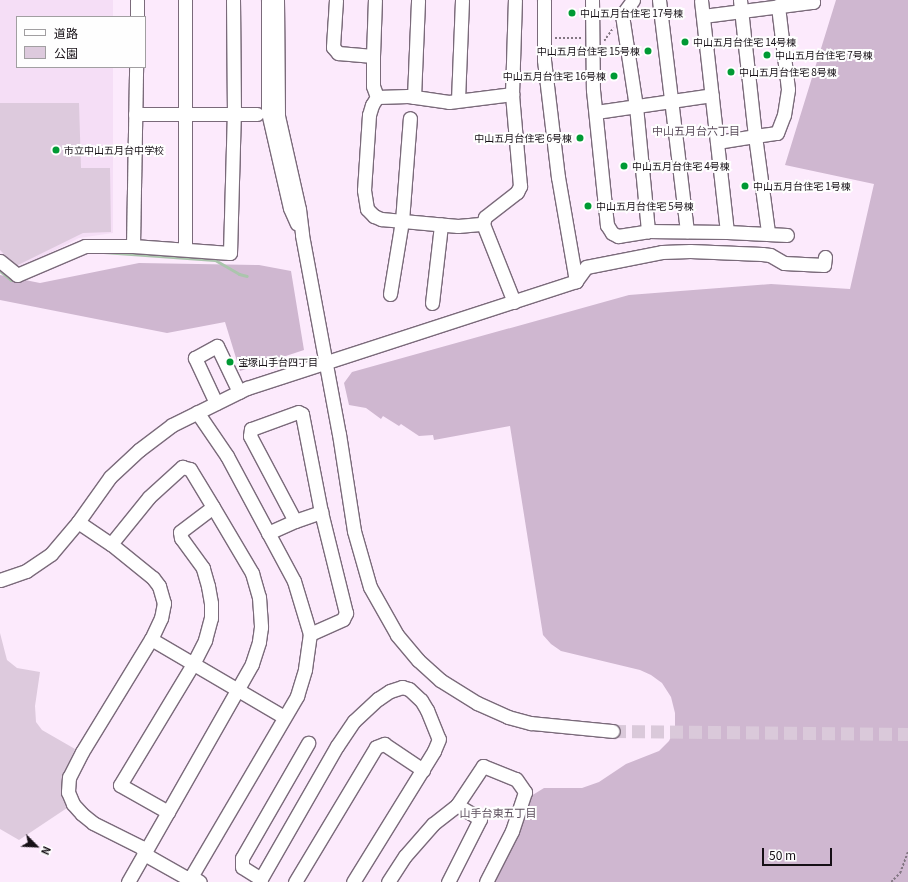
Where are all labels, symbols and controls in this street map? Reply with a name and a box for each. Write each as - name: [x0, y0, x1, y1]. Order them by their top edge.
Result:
- place label: 中山五月台住宅 17号棟: [580, 7, 683, 19]
- marker: 中山五月台住宅 17号棟: [567, 8, 577, 18]
- legend: [16, 16, 146, 68]
- text: 道路: [54, 24, 78, 41]
- place label: 中山五月台住宅 14号棟: [693, 36, 796, 48]
- marker: 中山五月台住宅 14号棟: [680, 37, 690, 47]
- text: 公園: [54, 44, 78, 61]
- place label: 中山五月台住宅 15号棟: [537, 45, 640, 57]
- marker: 中山五月台住宅 15号棟: [643, 46, 653, 56]
- place label: 中山五月台住宅 7号棟: [775, 49, 873, 61]
- marker: 中山五月台住宅 7号棟: [762, 50, 772, 60]
- place label: 中山五月台住宅 8号棟: [739, 66, 837, 78]
- marker: 中山五月台住宅 8号棟: [726, 67, 736, 77]
- place label: 中山五月台住宅 16号棟: [503, 70, 606, 82]
- marker: 中山五月台住宅 16号棟: [609, 71, 619, 81]
- district label: 中山五月台六丁目: [652, 123, 740, 137]
- place label: 中山五月台住宅 6号棟: [474, 132, 572, 144]
- marker: 中山五月台住宅 6号棟: [575, 133, 585, 143]
- place label: 市立中山五月台中学校: [64, 144, 164, 156]
- marker: 市立中山五月台中学校: [51, 145, 61, 155]
- place label: 中山五月台住宅 4号棟: [632, 160, 730, 172]
- marker: 中山五月台住宅 4号棟: [619, 161, 629, 171]
- place label: 中山五月台住宅 1号棟: [753, 180, 851, 192]
- marker: 中山五月台住宅 1号棟: [740, 181, 750, 191]
- place label: 中山五月台住宅 5号棟: [596, 200, 694, 212]
- marker: 中山五月台住宅 5号棟: [583, 201, 593, 211]
- place label: 宝塚山手台四丁目: [238, 356, 318, 368]
- marker: 宝塚山手台四丁目: [225, 357, 235, 367]
- district label: 山手台東五丁目: [460, 805, 536, 819]
- north arrow: [16, 826, 56, 866]
- scale bar: [764, 840, 834, 866]
- text: N: [38, 844, 56, 858]
- text: 50 m: [769, 846, 796, 863]

